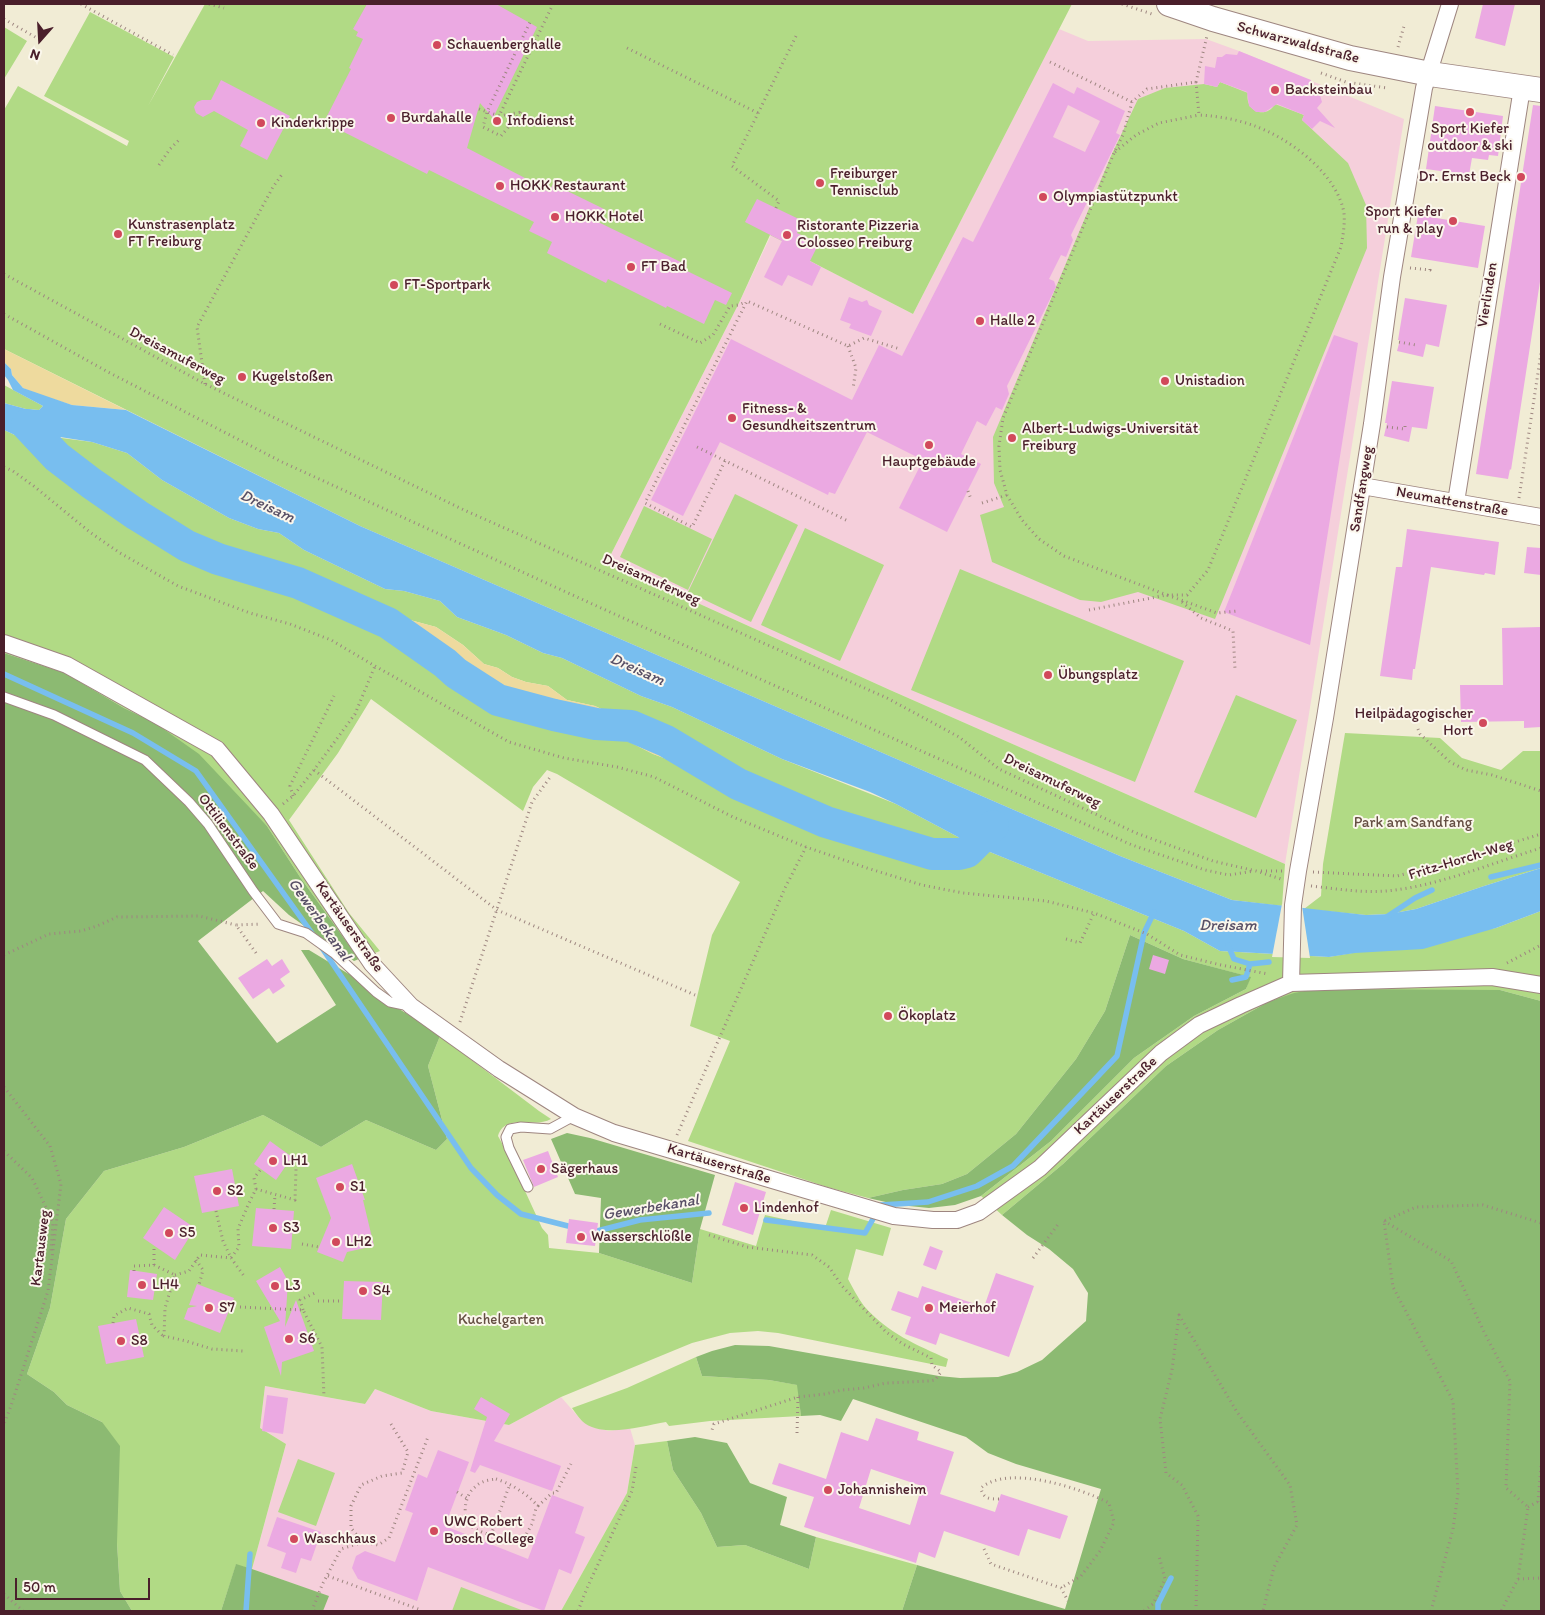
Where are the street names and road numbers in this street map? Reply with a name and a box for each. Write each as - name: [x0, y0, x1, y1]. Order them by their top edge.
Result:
- street label: Schwarzwaldstraße: [1235, 18, 1361, 68]
- street label: Vierlinden: [1474, 261, 1502, 329]
- street label: Dreisamuferweg: [126, 323, 228, 389]
- street label: Sandfangweg: [1346, 445, 1378, 533]
- street label: Neumattenstraße: [1395, 483, 1509, 521]
- street label: Dreisamuferweg: [599, 550, 703, 610]
- street label: Dreisamuferweg: [1001, 750, 1103, 812]
- street label: Ottilienstraße: [193, 790, 263, 874]
- street label: Fritz-Horch-Weg: [1407, 836, 1515, 884]
- street label: Kartäuserstraße: [311, 878, 387, 976]
- street label: Kartäuserstraße: [1071, 1053, 1161, 1139]
- street label: Kartäuserstraße: [665, 1140, 773, 1188]
- street label: Kartausweg: [27, 1209, 55, 1287]

